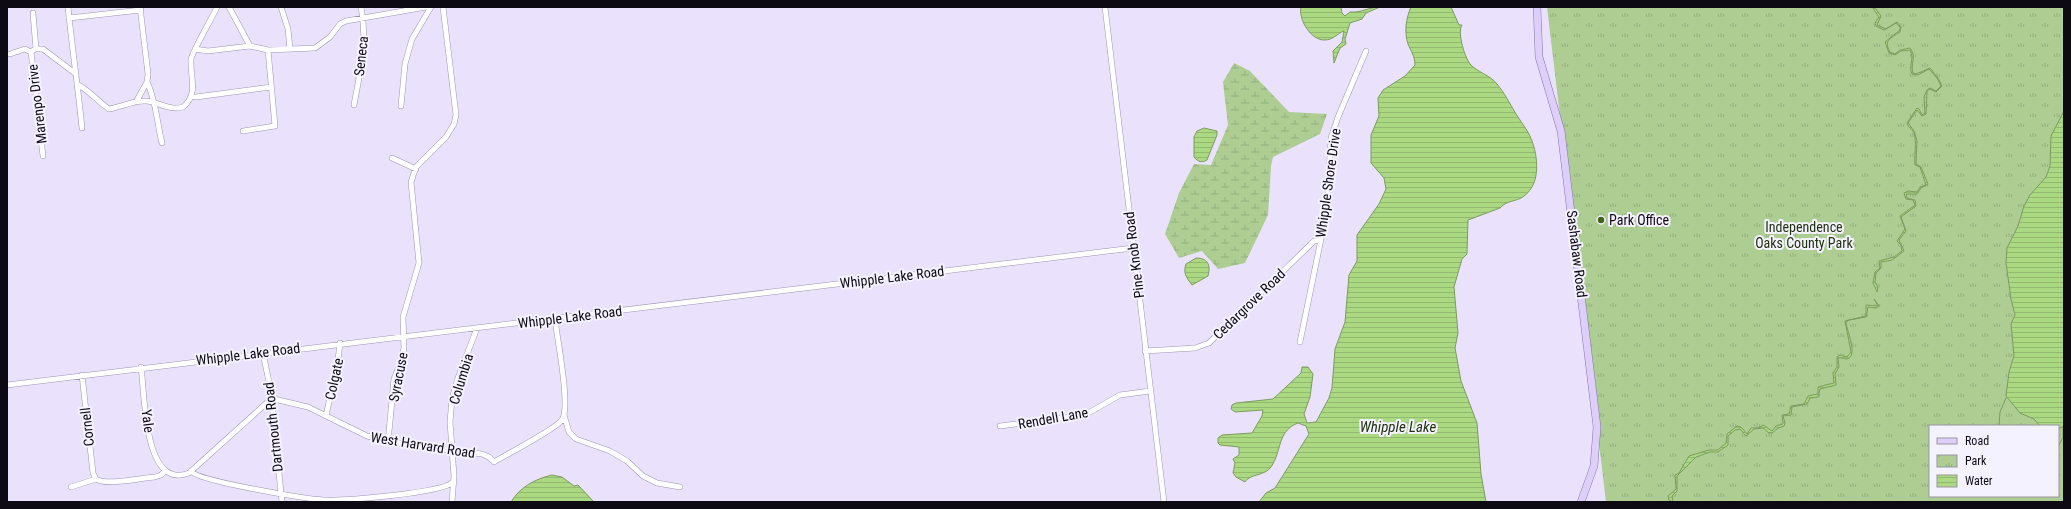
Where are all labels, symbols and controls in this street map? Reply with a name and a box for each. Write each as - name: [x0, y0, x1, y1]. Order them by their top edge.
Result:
- street label: Seneca: [351, 35, 371, 77]
- street label: Marenpo Drive: [24, 63, 50, 145]
- street label: Whipple Shore Drive: [1312, 127, 1344, 239]
- street label: Sashabaw Road: [1564, 209, 1590, 299]
- street label: Pine Knob Road: [1121, 211, 1147, 299]
- place label: Park Office: [1609, 212, 1669, 228]
- marker: Park Office: [1596, 215, 1606, 225]
- park label: Independence Oaks County Park: [1755, 219, 1854, 251]
- street label: Whipple Lake Road: [839, 263, 945, 291]
- street label: Cedargrove Road: [1210, 266, 1288, 342]
- street label: Whipple Lake Road: [517, 303, 623, 331]
- street label: Whipple Lake Road: [195, 340, 301, 368]
- street label: Syracuse: [385, 351, 411, 403]
- street label: Columbia: [446, 352, 476, 406]
- street label: Colgate: [322, 356, 346, 401]
- street label: Dartmouth Road: [260, 381, 286, 473]
- street label: Rendell Lane: [1017, 404, 1090, 432]
- street label: Cornell: [77, 407, 97, 447]
- street label: Yale: [139, 408, 157, 434]
- water label: Whipple Lake: [1360, 418, 1436, 436]
- legend: [1929, 425, 2059, 497]
- street label: West Harvard Road: [370, 429, 476, 461]
- text: Road: [1965, 434, 1989, 448]
- text: Park: [1965, 454, 1987, 468]
- text: Water: [1965, 474, 1993, 488]

